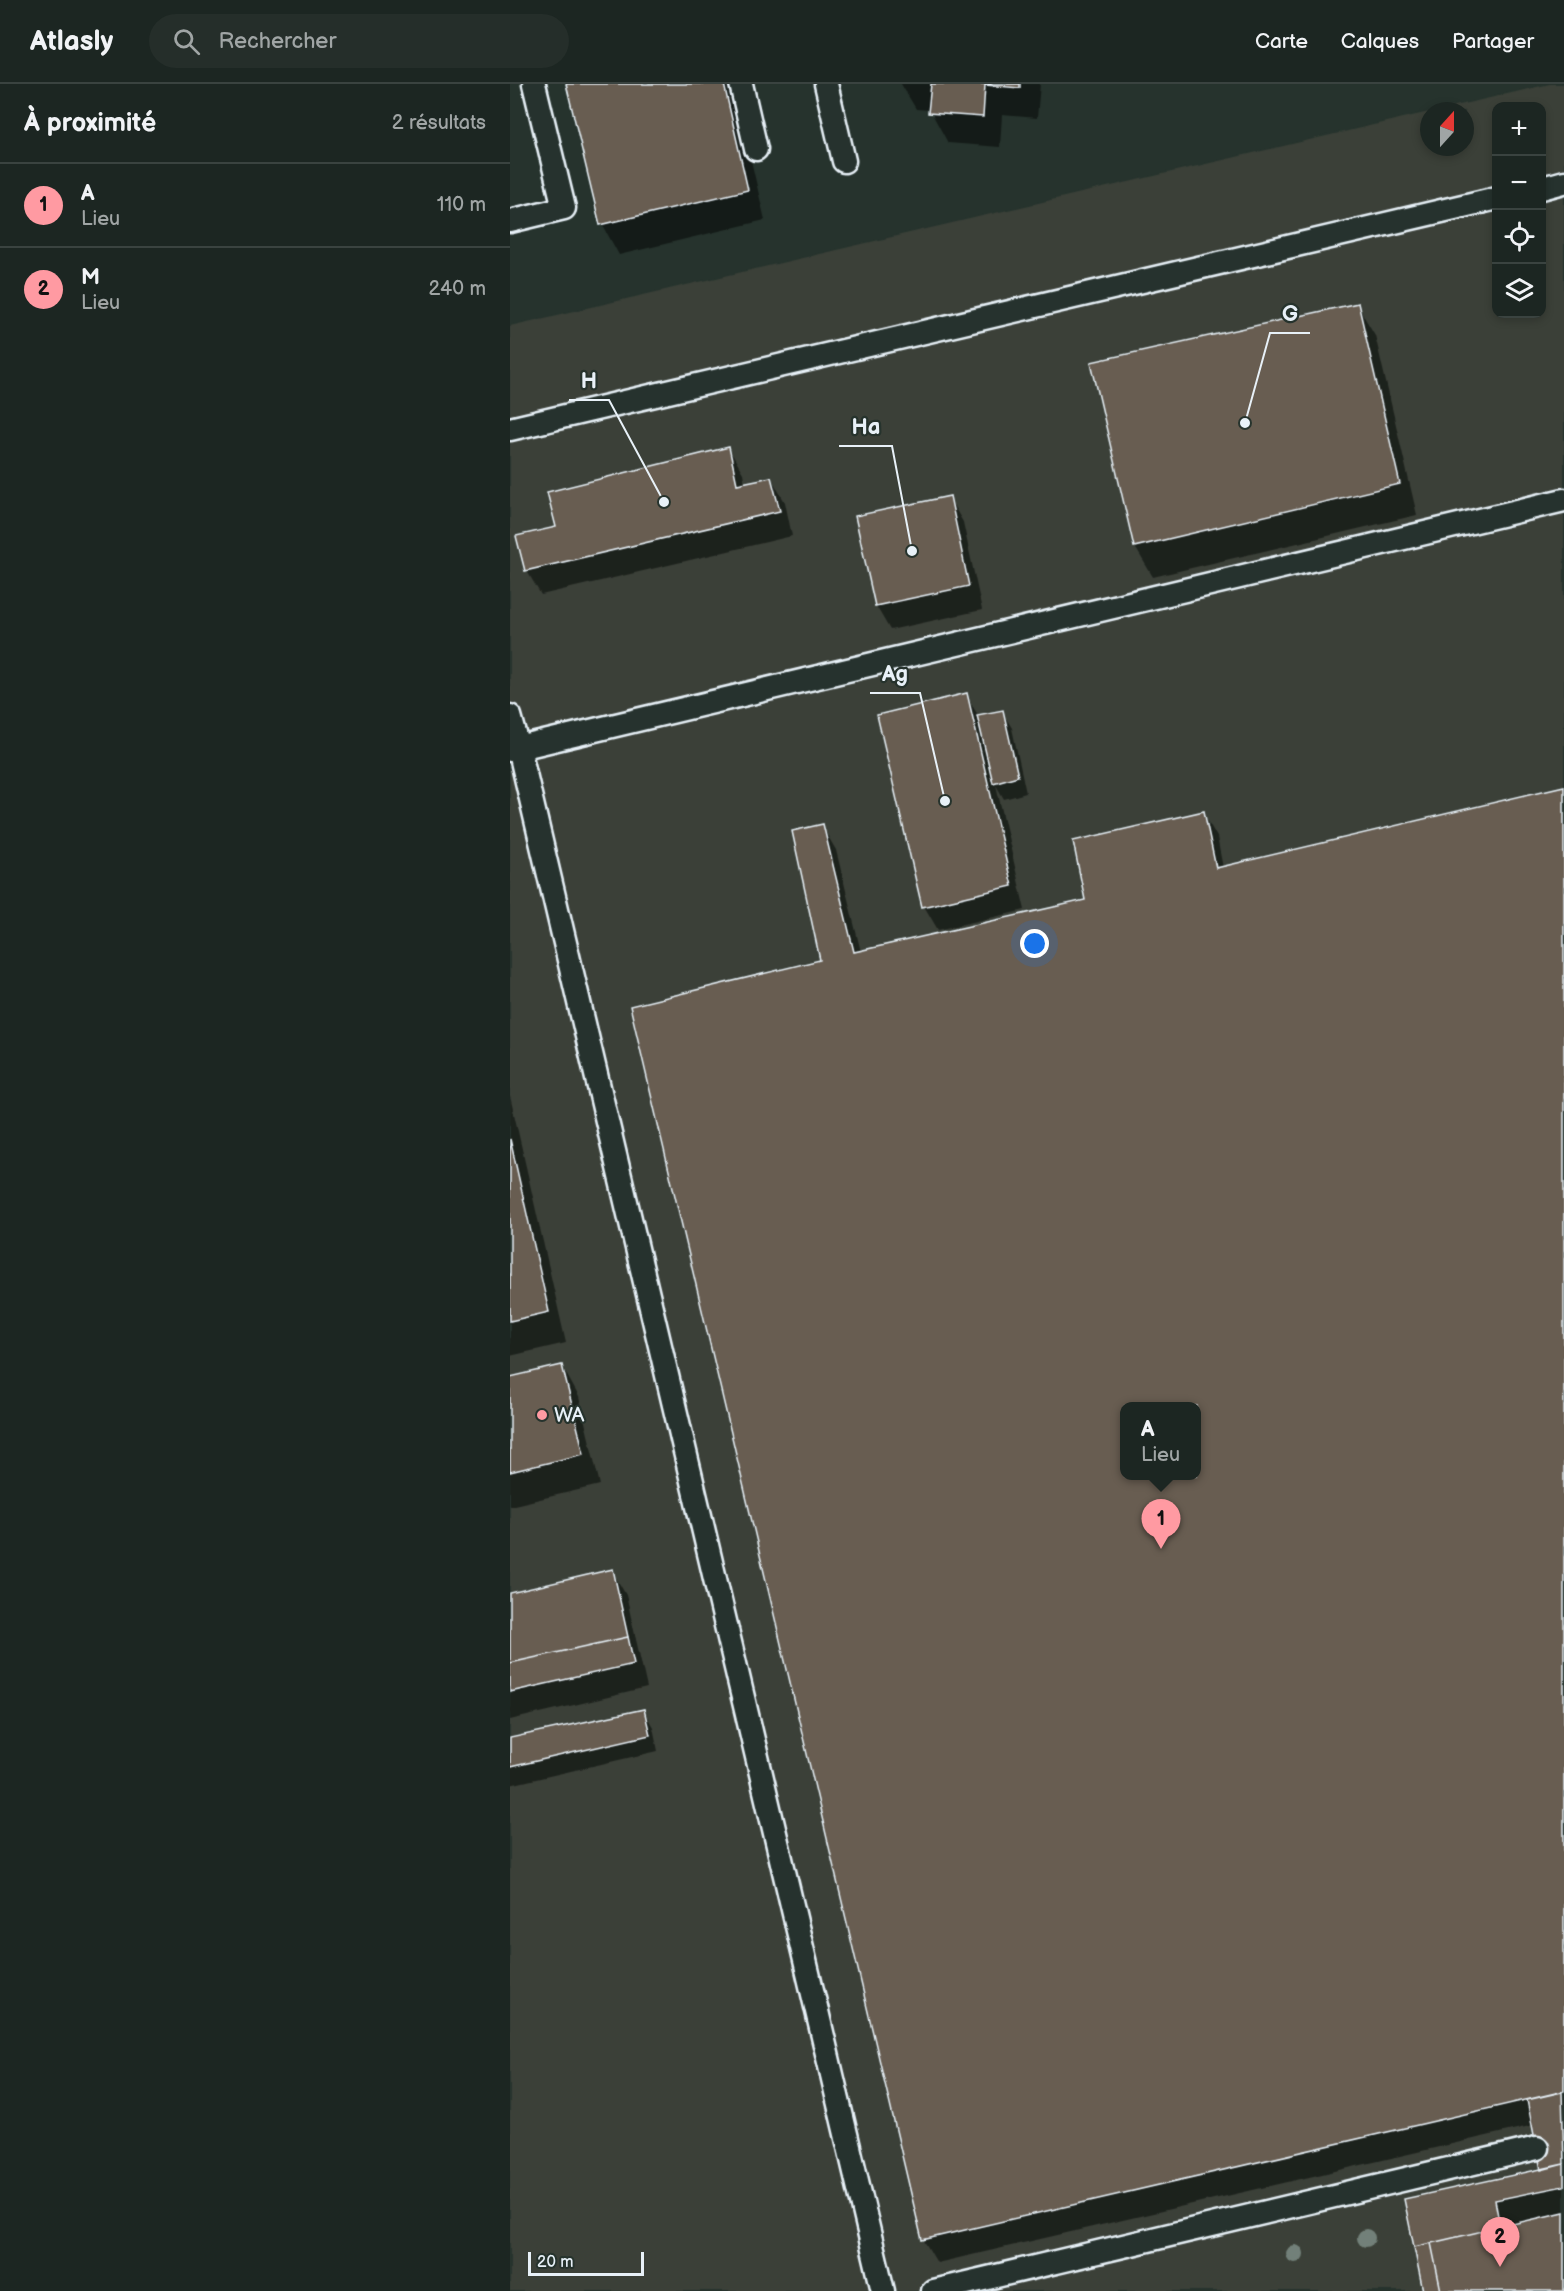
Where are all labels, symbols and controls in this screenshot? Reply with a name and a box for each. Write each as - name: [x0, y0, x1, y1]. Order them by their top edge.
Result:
- search box: [149, 14, 569, 68]
- text: Atlasly: [30, 25, 113, 58]
- icon: search: [170, 25, 203, 58]
- text: Rechercher: [218, 28, 336, 55]
- text: Carte: [1255, 29, 1308, 54]
- text: Calques: [1341, 29, 1419, 54]
- text: Partager: [1452, 29, 1534, 54]
- north arrow: [1420, 102, 1474, 156]
- map controls: [1492, 102, 1546, 318]
- button: +: [1492, 102, 1546, 156]
- text: À proximité: [24, 108, 156, 139]
- text: 2 résultats: [392, 111, 486, 135]
- button: −: [1492, 156, 1546, 210]
- text: A: [81, 180, 94, 207]
- text: 1: [39, 193, 48, 217]
- text: 110 m: [437, 193, 486, 217]
- text: Lieu: [81, 207, 120, 231]
- button: locate: [1492, 210, 1546, 264]
- text: M: [81, 264, 100, 291]
- button: layers: [1492, 264, 1546, 318]
- text: 2: [38, 277, 49, 301]
- text: 240 m: [429, 277, 486, 301]
- text: Lieu: [81, 291, 120, 315]
- callout: G: [1270, 293, 1310, 333]
- text: G: [1282, 301, 1298, 328]
- callout: H: [569, 360, 609, 400]
- text: H: [581, 368, 597, 395]
- callout: Ha: [839, 406, 892, 446]
- text: Ha: [852, 414, 880, 441]
- callout: Ag: [870, 653, 920, 693]
- text: Ag: [881, 661, 908, 688]
- your location: [1020, 929, 1049, 958]
- popup: [1120, 1402, 1201, 1480]
- place label: WA: [554, 1403, 585, 1428]
- marker: WA: [535, 1408, 549, 1422]
- text: A: [1141, 1416, 1154, 1443]
- text: Lieu: [1141, 1443, 1180, 1467]
- pin: 1: [1142, 1500, 1180, 1549]
- pin: 2: [1480, 2218, 1520, 2267]
- scale bar: [528, 2249, 644, 2276]
- text: 20 m: [537, 2253, 573, 2272]

